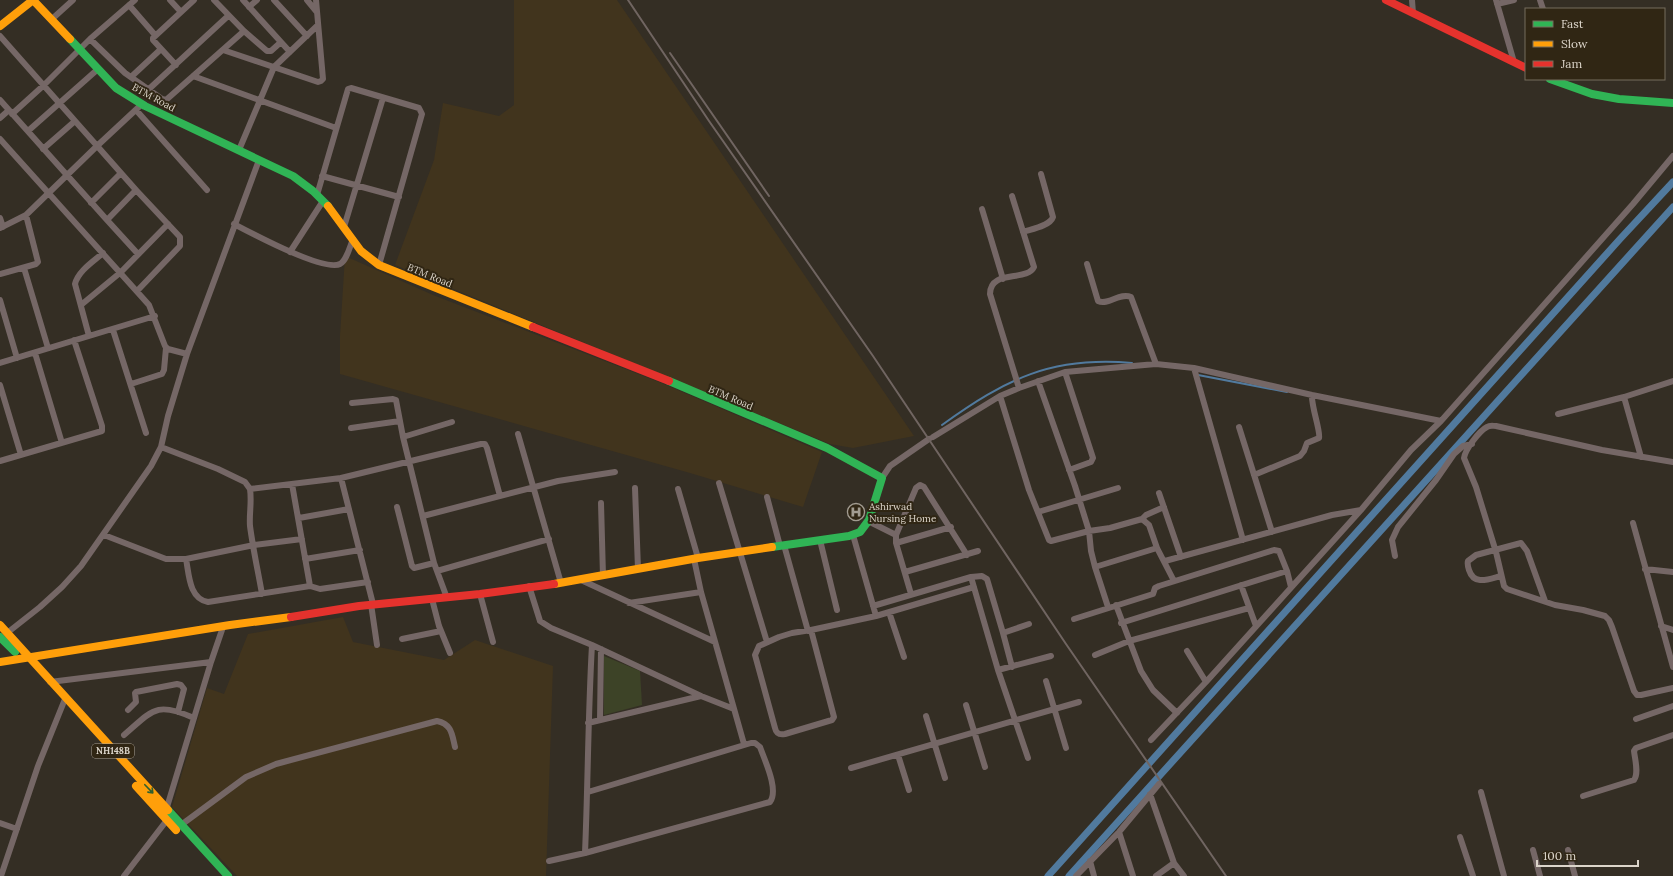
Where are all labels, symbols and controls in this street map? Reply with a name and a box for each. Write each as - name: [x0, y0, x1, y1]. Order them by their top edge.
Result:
- legend: [1525, 8, 1665, 80]
- text: Fast: [1561, 16, 1584, 31]
- text: Slow: [1561, 36, 1588, 51]
- text: Jam: [1560, 56, 1582, 71]
- street label: BTM Road: [130, 81, 178, 114]
- street label: BTM Road: [405, 261, 454, 290]
- street label: BTM Road: [706, 382, 755, 413]
- place label: Ashirwad Nursing Home: [868, 500, 937, 525]
- hospital icon: Ashirwad Nursing Home: [846, 502, 866, 522]
- road number: NH148B: [92, 744, 134, 758]
- one-way arrow: [144, 784, 154, 794]
- scale bar: [1537, 842, 1638, 868]
- text: 100 m: [1543, 848, 1576, 863]

